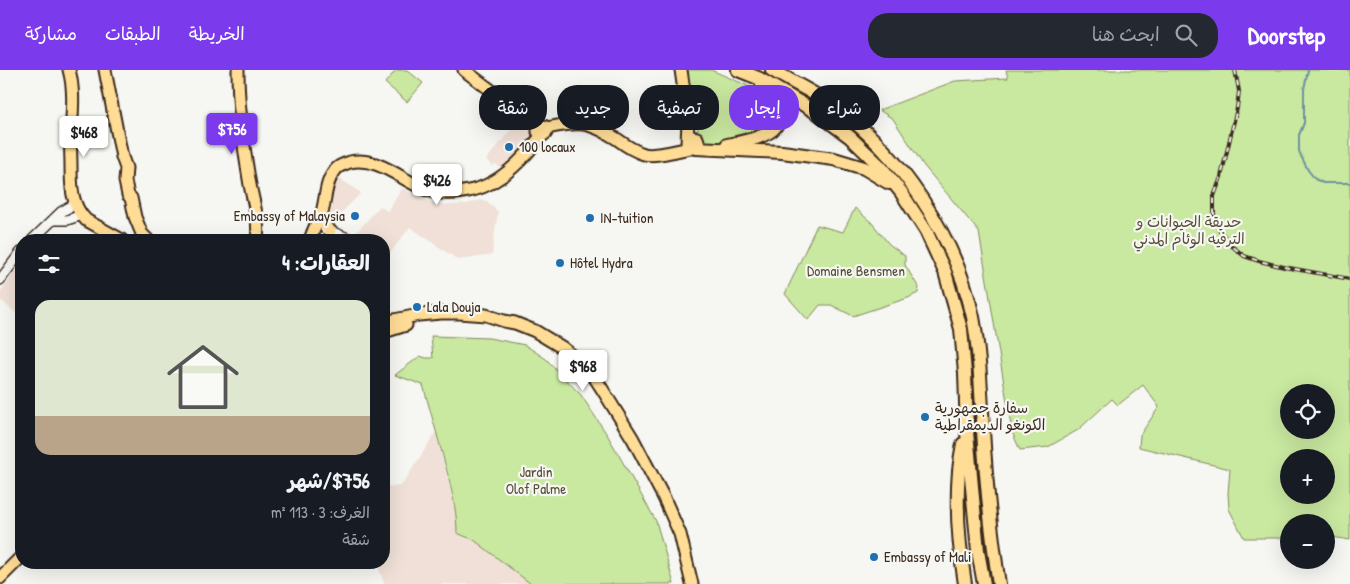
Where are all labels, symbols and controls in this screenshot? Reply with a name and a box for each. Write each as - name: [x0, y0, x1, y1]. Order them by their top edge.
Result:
- search box: [868, 13, 1218, 58]
- text: Doorstep: [1248, 19, 1325, 51]
- text: مشاركة: [25, 21, 77, 46]
- text: الطبقات: [105, 21, 161, 46]
- text: الخريطة: [189, 21, 245, 46]
- text: ابحث هنا: [1092, 21, 1160, 47]
- icon: search: [1172, 21, 1200, 49]
- chip: شقة: [479, 85, 547, 130]
- chip: جديد: [557, 85, 629, 130]
- chip: تصفية: [639, 85, 719, 130]
- chip: إيجار: [729, 85, 799, 130]
- chip: شراء: [809, 85, 880, 130]
- pin: $756: [202, 112, 262, 155]
- pin: $468: [54, 116, 114, 158]
- text: $756: [217, 118, 247, 140]
- text: $468: [70, 121, 98, 143]
- place label: 100 locaux: [519, 136, 576, 157]
- marker: 100 locaux: [503, 141, 515, 153]
- pin: $426: [407, 164, 467, 206]
- text: $426: [423, 169, 451, 191]
- place label: Embassy of Malaysia: [234, 205, 345, 226]
- place label: IN-tuition: [600, 207, 654, 228]
- marker: Embassy of Malaysia: [349, 210, 361, 222]
- park label: حديقة الحيوانات و الترفيه الوئام المدني: [1133, 211, 1245, 252]
- marker: IN-tuition: [584, 212, 596, 224]
- text: العقارات: 4: [282, 248, 370, 277]
- icon: filters: [35, 250, 63, 278]
- place label: Hôtel Hydra: [570, 252, 633, 273]
- marker: Hôtel Hydra: [554, 257, 566, 269]
- park label: Domaine Bensmen: [807, 260, 905, 281]
- place label: Lala Douja: [427, 296, 480, 317]
- marker: Lala Douja: [411, 301, 423, 313]
- icon: home: [158, 332, 248, 422]
- pin: $968: [553, 350, 613, 392]
- text: $968: [569, 355, 597, 377]
- map controls: [1280, 384, 1335, 569]
- button: locate: [1280, 384, 1335, 439]
- place label: سفارة جمهورية الكونغو الديمقراطية: [935, 397, 1045, 435]
- marker: سفارة جمهورية الكونغو الديمقراطية: [919, 411, 931, 423]
- button: +: [1280, 449, 1335, 504]
- park label: Jardin Olof Palme: [506, 461, 566, 499]
- text: $756/شهر: [288, 466, 370, 495]
- text: الغرف: 3 · 113 m²: [271, 501, 370, 523]
- button: −: [1280, 514, 1335, 569]
- text: شقة: [342, 528, 370, 550]
- place label: Embassy of Mali: [884, 546, 971, 567]
- marker: Embassy of Mali: [868, 551, 880, 563]

